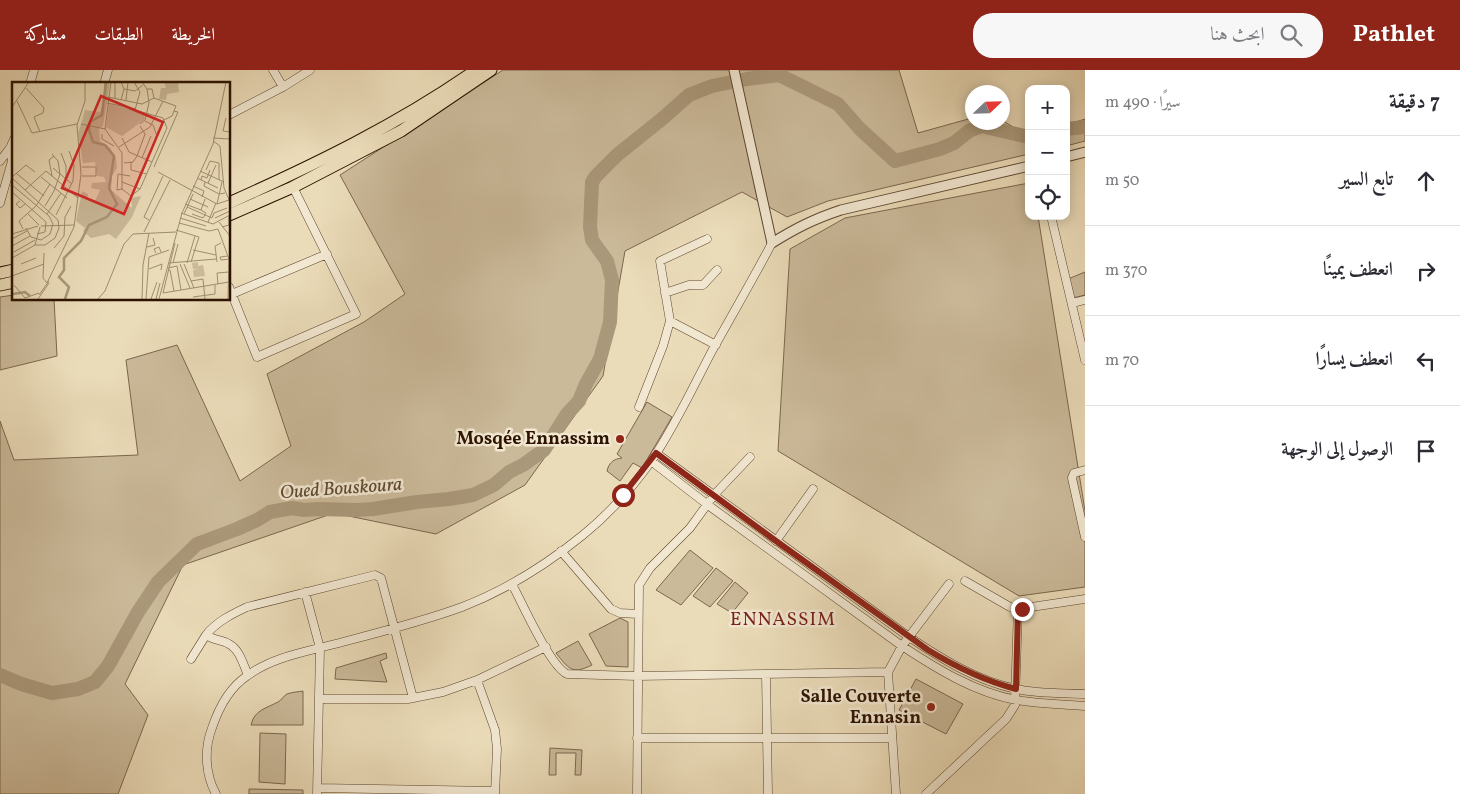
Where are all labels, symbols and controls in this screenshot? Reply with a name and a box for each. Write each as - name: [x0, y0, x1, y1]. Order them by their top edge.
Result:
- search box: [973, 13, 1323, 58]
- text: Pathlet: [1353, 18, 1435, 52]
- icon: search: [1277, 21, 1305, 49]
- text: ابحث هنا: [1210, 22, 1265, 48]
- text: مشاركة: [25, 23, 66, 48]
- text: الطبقات: [94, 23, 143, 48]
- text: الخريطة: [171, 23, 215, 48]
- inset map: [12, 82, 230, 300]
- north arrow: [965, 85, 1010, 130]
- map controls: [1025, 85, 1070, 220]
- button: +: [1025, 85, 1070, 130]
- text: 7 دقيقة: [1389, 88, 1440, 117]
- text: سيرًا · 490 m: [1105, 92, 1181, 114]
- button: −: [1025, 130, 1070, 175]
- text: تابع السير: [1340, 167, 1393, 193]
- icon: ahead: [1412, 167, 1440, 195]
- text: 50 m: [1105, 170, 1139, 192]
- button: locate: [1025, 175, 1070, 220]
- text: انعطف يمينًا: [1323, 257, 1393, 283]
- icon: right: [1412, 257, 1440, 285]
- text: 370 m: [1105, 260, 1147, 282]
- text: انعطف يسارًا: [1315, 347, 1393, 373]
- icon: left: [1412, 347, 1440, 375]
- text: 70 m: [1105, 350, 1139, 372]
- place label: Mosqée Ennassim: [457, 427, 610, 452]
- marker: Mosqée Ennassim: [614, 433, 626, 445]
- text: الوصول إلى الوجهة: [1281, 437, 1393, 463]
- icon: arrive: [1412, 437, 1440, 465]
- water label: Oued Bouskoura: [279, 472, 403, 506]
- route start: [612, 484, 635, 507]
- route end: [1011, 598, 1034, 621]
- district label: ENNASSIM: [730, 607, 836, 633]
- place label: Salle Couverte Ennasin: [800, 685, 921, 731]
- marker: Salle Couverte Ennasin: [925, 701, 937, 713]

